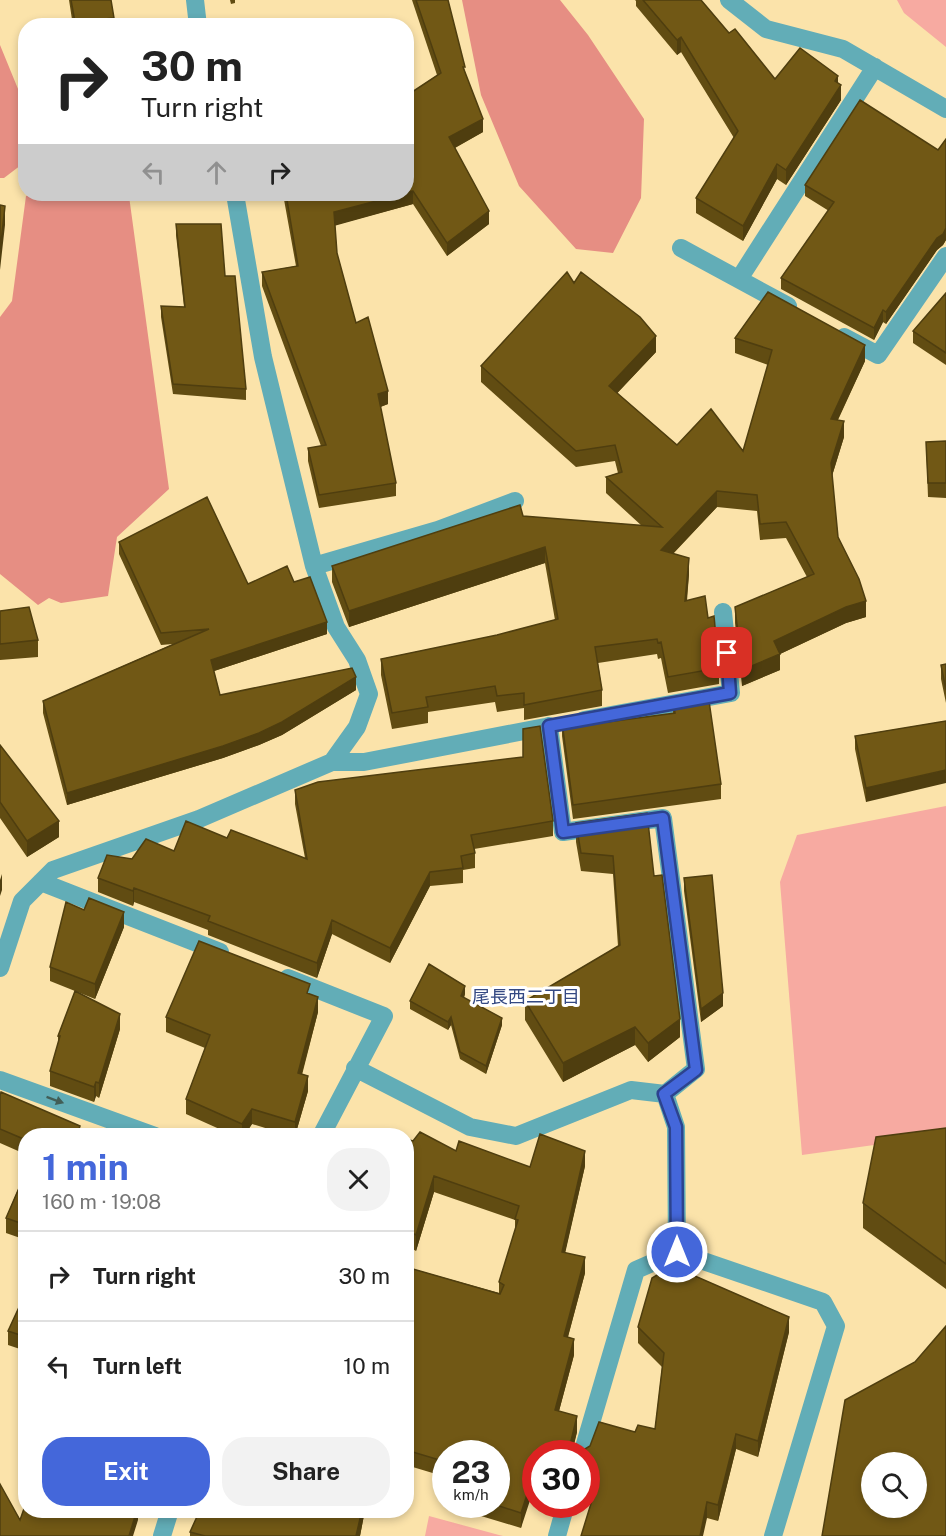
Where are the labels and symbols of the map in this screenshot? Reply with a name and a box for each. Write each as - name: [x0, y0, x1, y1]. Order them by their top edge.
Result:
- pin: [701, 627, 752, 678]
- district label: 尾長西二丁目: [472, 986, 580, 1007]
- one-way arrow: [46, 1095, 64, 1105]
- position arrow: [645, 1220, 709, 1284]
- speed limit sign: 30: [522, 1440, 600, 1518]

